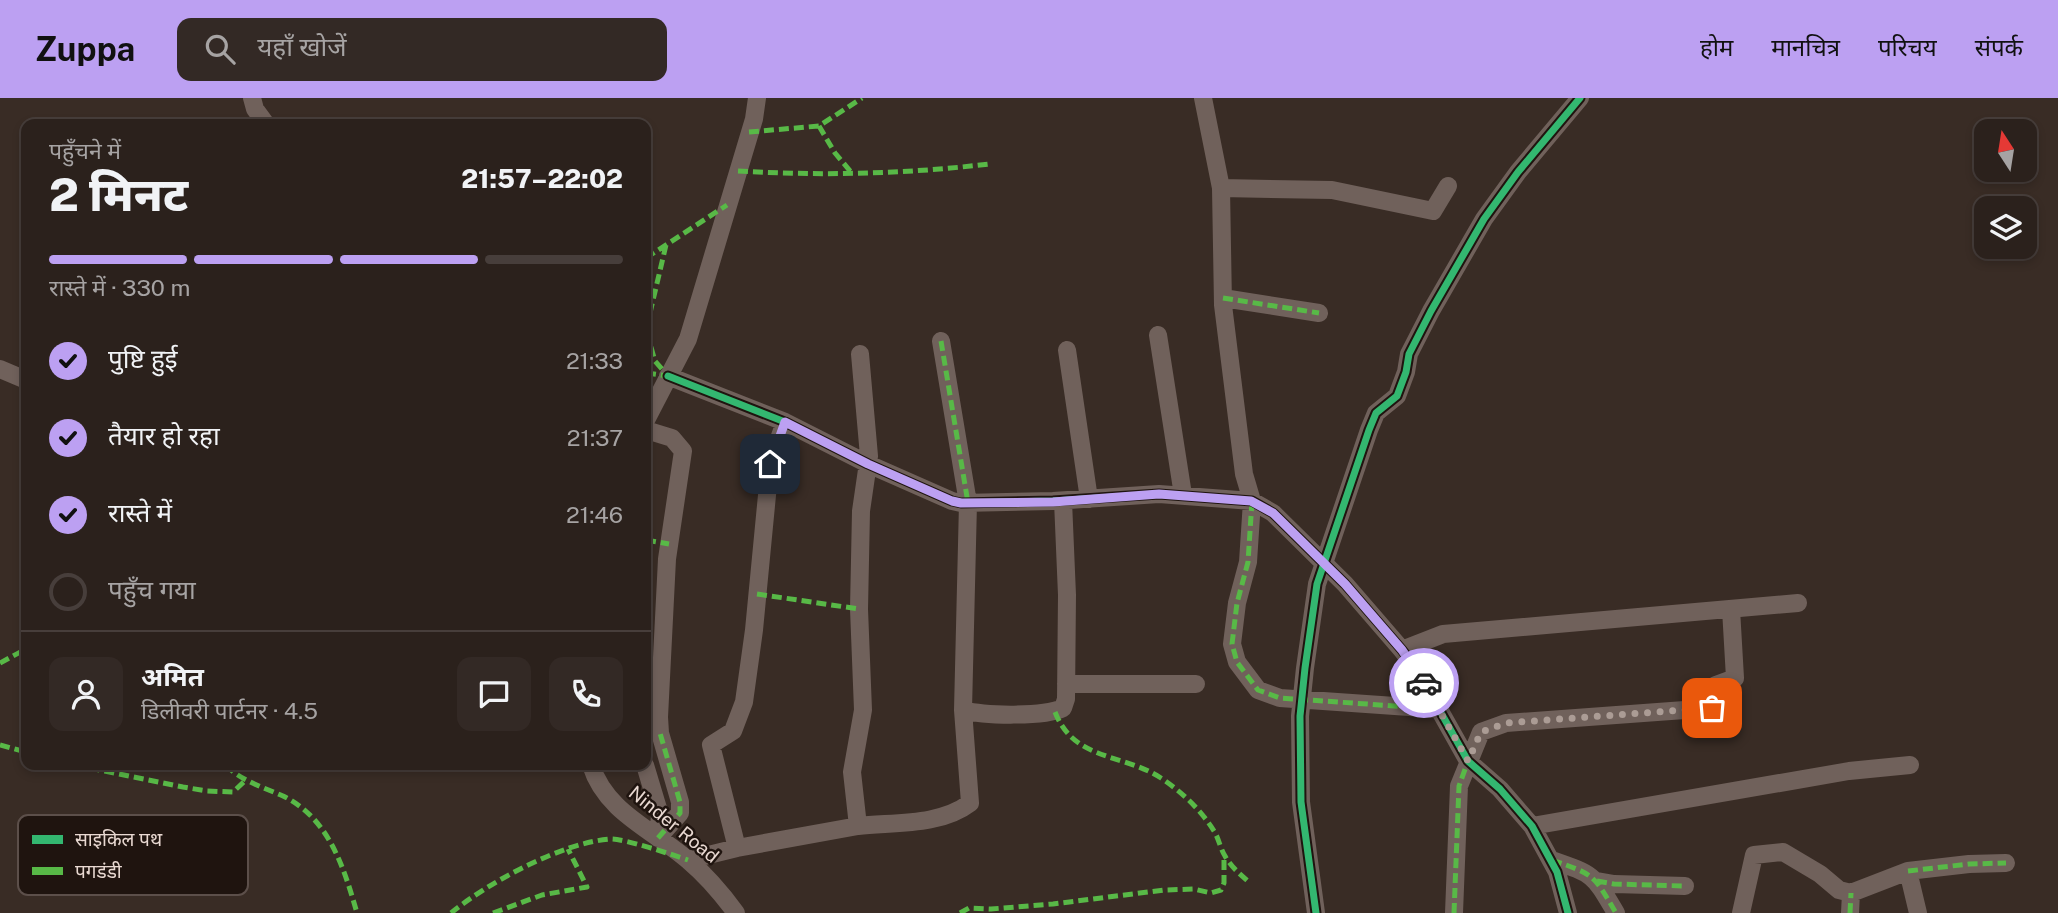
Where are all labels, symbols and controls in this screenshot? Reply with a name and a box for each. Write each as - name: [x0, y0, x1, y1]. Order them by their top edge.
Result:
- search box: [177, 18, 667, 81]
- text: Zuppa: [35, 30, 135, 68]
- icon: search: [201, 30, 239, 68]
- text: यहाँ खोजें: [257, 31, 347, 62]
- text: होम: [1700, 33, 1733, 61]
- text: मानचित्र: [1771, 33, 1840, 61]
- text: परिचय: [1878, 33, 1937, 61]
- text: संपर्क: [1975, 33, 2023, 61]
- north arrow: [1974, 119, 2037, 182]
- map controls: [1974, 119, 2037, 259]
- text: पहुँचने में: [49, 137, 121, 164]
- text: 21:57–22:02: [461, 163, 623, 194]
- text: 2 मिनट: [49, 167, 188, 221]
- button: layers: [1974, 196, 2037, 259]
- text: रास्ते में · 330 m: [49, 274, 190, 301]
- icon: check: [49, 342, 87, 380]
- text: पुष्टि हुई: [108, 343, 178, 374]
- text: 21:33: [566, 347, 623, 374]
- icon: check: [49, 419, 87, 457]
- text: तैयार हो रहा: [108, 420, 220, 451]
- text: 21:37: [567, 424, 623, 451]
- pin: [740, 434, 800, 494]
- icon: home: [751, 445, 789, 483]
- icon: check: [49, 496, 87, 534]
- text: रास्ते में: [108, 497, 172, 528]
- text: 21:46: [566, 501, 623, 528]
- text: पहुँच गया: [108, 574, 196, 605]
- courier: [1389, 648, 1459, 718]
- button: person: [49, 657, 123, 731]
- button: chat: [457, 657, 531, 731]
- button: phone: [549, 657, 623, 731]
- text: अमित: [141, 661, 204, 692]
- icon: car: [1405, 664, 1443, 702]
- pin: [1682, 678, 1742, 738]
- icon: bag: [1693, 689, 1731, 727]
- text: डिलीवरी पार्टनर · 4.5: [141, 697, 318, 724]
- street label: Ninder Road: [625, 781, 723, 867]
- legend: [18, 815, 248, 895]
- text: साइकिल पथ: [75, 828, 163, 850]
- text: पगडंडी: [75, 860, 123, 882]

